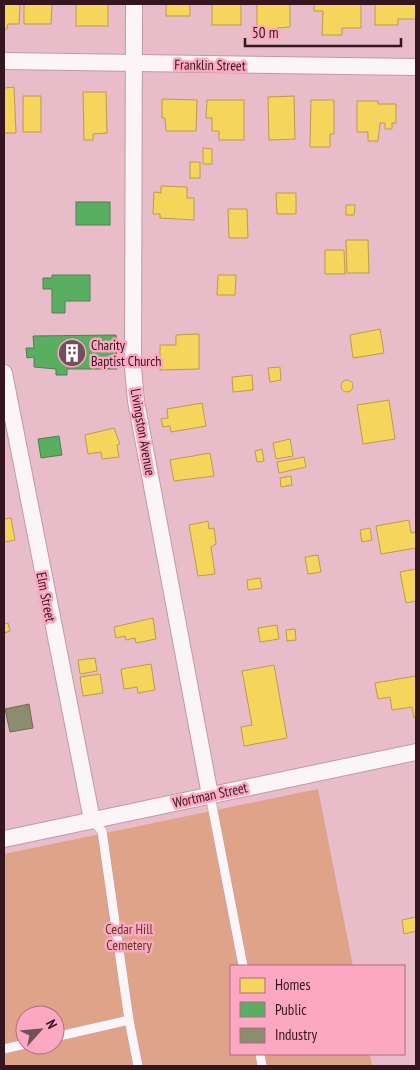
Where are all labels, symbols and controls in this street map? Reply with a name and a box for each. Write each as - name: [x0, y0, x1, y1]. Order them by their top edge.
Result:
- scale bar: [245, 15, 401, 47]
- text: 50 m: [252, 23, 278, 42]
- street label: Franklin Street: [174, 55, 246, 75]
- place label: Charity Baptist Church: [91, 336, 161, 370]
- building icon: Charity Baptist Church: [57, 338, 87, 368]
- street label: Livingston Avenue: [126, 387, 160, 477]
- street label: Elm Street: [32, 571, 60, 624]
- street label: Wortman Street: [171, 778, 249, 812]
- park label: Cedar Hill Cemetery: [105, 920, 153, 954]
- legend: [230, 965, 405, 1055]
- text: Homes: [275, 975, 311, 994]
- text: Public: [275, 1000, 307, 1019]
- north arrow: [15, 1005, 65, 1055]
- text: N: [42, 1017, 61, 1032]
- text: Industry: [275, 1025, 317, 1044]

